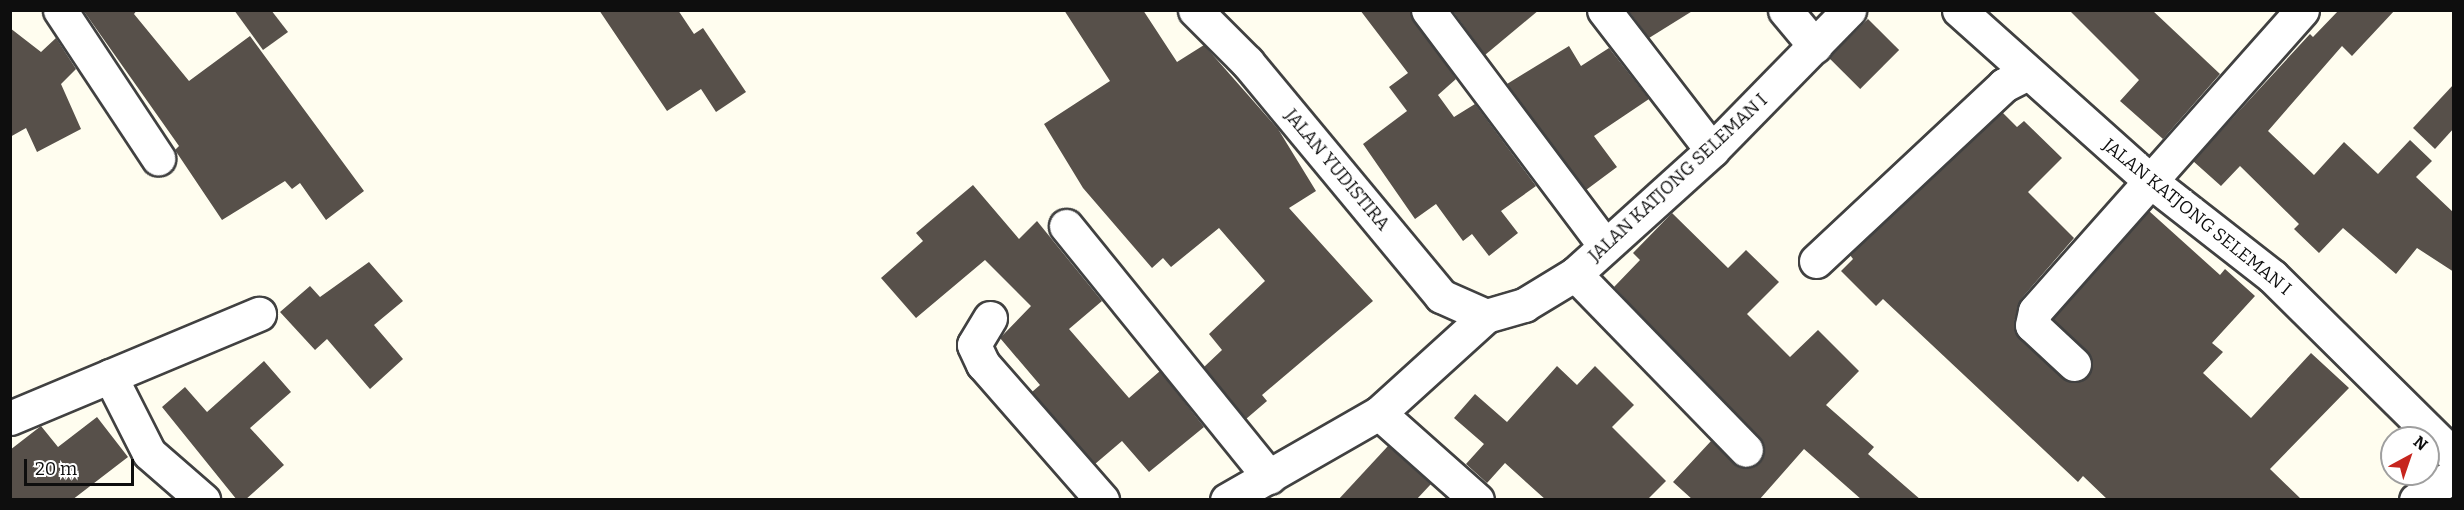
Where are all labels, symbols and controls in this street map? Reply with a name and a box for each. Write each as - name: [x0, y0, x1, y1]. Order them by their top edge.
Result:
- street label: JALAN KATJONG SELEMAN I: [1584, 90, 1772, 266]
- street label: JALAN YUDISTIRA: [1280, 105, 1394, 235]
- street label: JALAN KATJONG SELEMAN I: [2098, 134, 2296, 300]
- north arrow: [2380, 426, 2440, 486]
- text: N: [2410, 432, 2431, 455]
- scale bar: [27, 447, 136, 485]
- text: 20 m: [35, 458, 77, 480]

